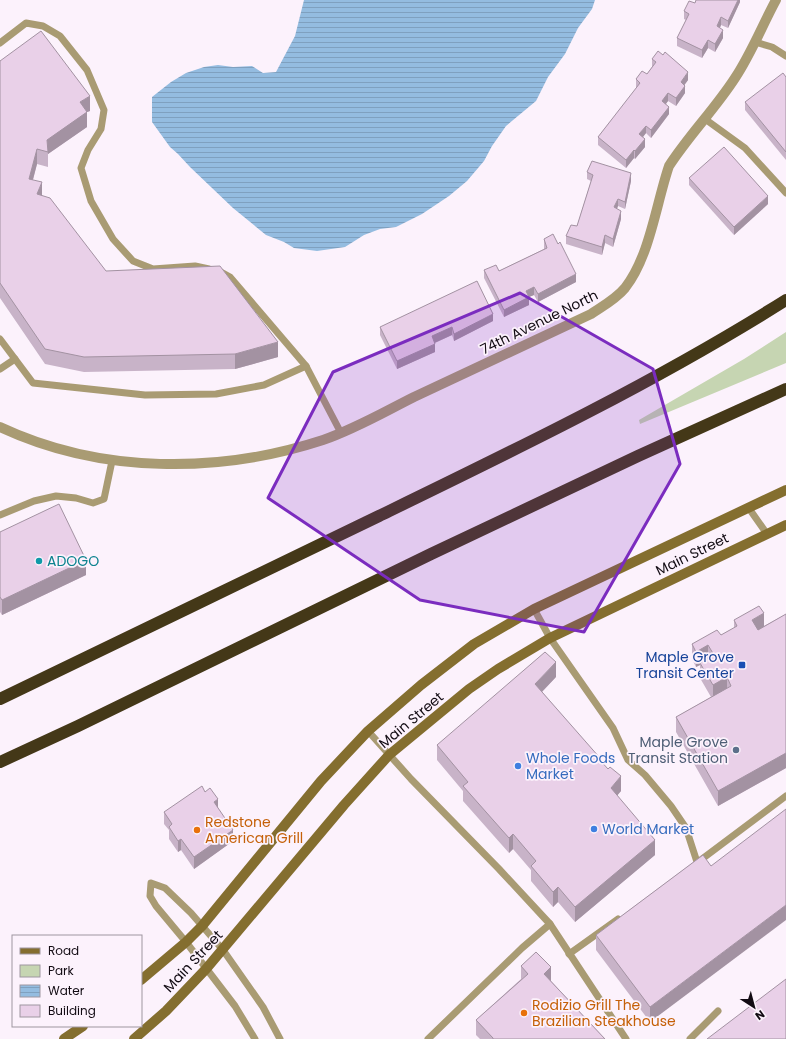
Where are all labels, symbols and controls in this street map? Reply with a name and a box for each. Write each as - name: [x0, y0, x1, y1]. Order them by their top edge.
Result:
- street label: 74th Avenue North: [477, 285, 601, 359]
- street label: Main Street: [652, 528, 732, 580]
- place label: ADOGO: [47, 551, 99, 571]
- marker: ADOGO: [34, 556, 44, 566]
- place label: Maple Grove Transit Center: [636, 647, 734, 683]
- marker: Maple Grove Transit Center: [737, 660, 747, 670]
- street label: Main Street: [374, 687, 448, 753]
- place label: Maple Grove Transit Station: [628, 732, 728, 768]
- marker: Maple Grove Transit Station: [731, 745, 741, 755]
- place label: Whole Foods Market: [526, 748, 615, 784]
- marker: Whole Foods Market: [513, 761, 523, 771]
- place label: Redstone American Grill: [205, 812, 303, 848]
- place label: World Market: [602, 819, 694, 839]
- marker: World Market: [589, 824, 599, 834]
- marker: Redstone American Grill: [192, 825, 202, 835]
- street label: Main Street: [159, 925, 227, 997]
- legend: [12, 935, 142, 1027]
- text: Road: [48, 942, 79, 959]
- text: Park: [48, 962, 75, 979]
- text: Water: [48, 982, 85, 999]
- north arrow: [734, 987, 774, 1027]
- place label: Rodizio Grill The Brazilian Steakhouse: [532, 995, 676, 1031]
- text: Building: [48, 1002, 96, 1019]
- text: N: [752, 1006, 768, 1024]
- marker: Rodizio Grill The Brazilian Steakhouse: [519, 1008, 529, 1018]

